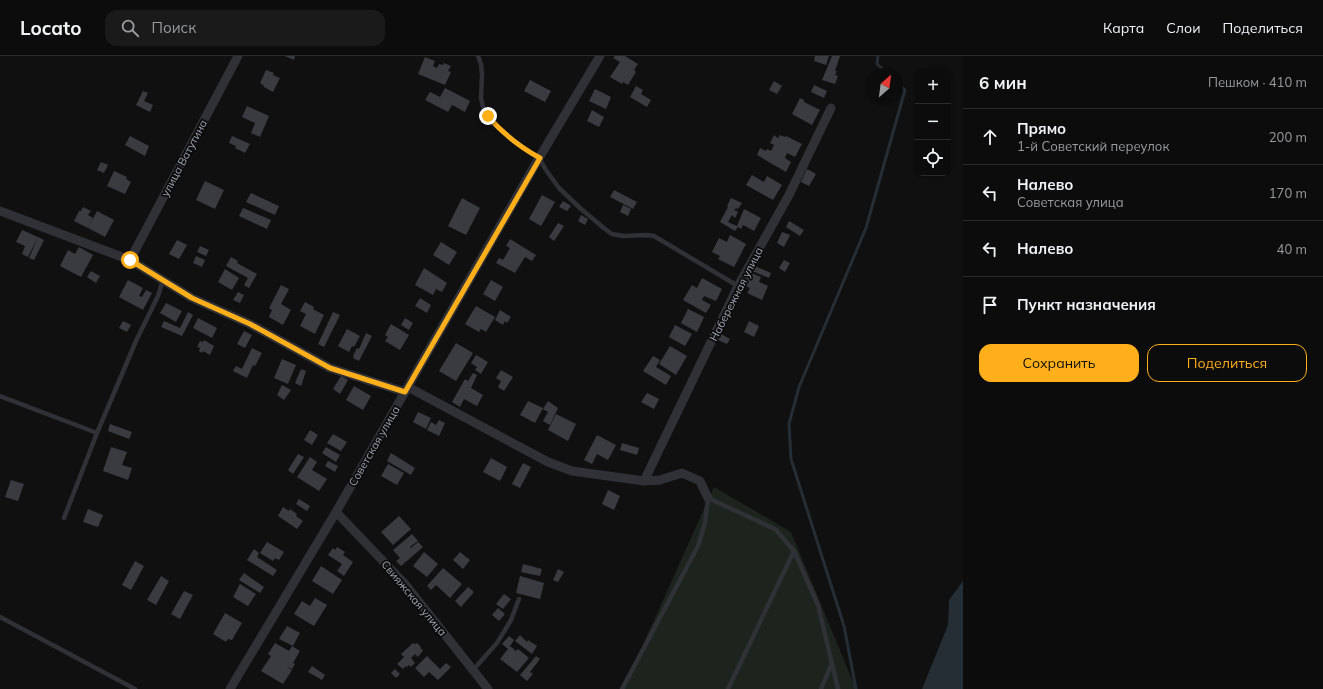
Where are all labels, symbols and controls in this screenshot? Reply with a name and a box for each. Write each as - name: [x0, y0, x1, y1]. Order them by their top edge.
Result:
- search box: [105, 10, 385, 46]
- text: Locato: [20, 16, 81, 40]
- icon: search: [119, 17, 141, 39]
- text: Поиск: [151, 18, 196, 37]
- text: Карта: [1103, 19, 1144, 37]
- text: Слои: [1166, 19, 1201, 37]
- text: Поделиться: [1223, 19, 1303, 37]
- north arrow: [867, 68, 903, 104]
- map controls: [915, 68, 951, 176]
- button: +: [915, 68, 951, 104]
- text: 6 мин: [979, 72, 1027, 93]
- text: Пешком · 410 m: [1208, 74, 1307, 90]
- button: −: [915, 104, 951, 140]
- route end: [479, 107, 497, 125]
- street label: улица Ватутина: [158, 117, 210, 199]
- text: Прямо: [1017, 119, 1066, 138]
- icon: ahead: [979, 126, 1001, 148]
- text: 200 m: [1269, 129, 1307, 145]
- text: 1-й Советский переулок: [1017, 138, 1169, 154]
- button: locate: [915, 140, 951, 176]
- text: Налево: [1017, 175, 1073, 194]
- icon: left: [979, 182, 1001, 204]
- text: 170 m: [1269, 185, 1307, 201]
- text: Советская улица: [1017, 194, 1124, 210]
- icon: left: [979, 238, 1001, 260]
- text: Налево: [1017, 239, 1073, 258]
- text: 40 m: [1277, 241, 1307, 257]
- street label: Набережная улица: [706, 245, 766, 343]
- route start: [121, 251, 139, 269]
- icon: arrive: [979, 294, 1001, 316]
- text: Пункт назначения: [1017, 295, 1156, 314]
- button: Сохранить: [979, 344, 1139, 382]
- button: Поделиться: [1147, 344, 1307, 382]
- street label: Советская улица: [345, 403, 403, 489]
- street label: Свияжская улица: [378, 557, 450, 639]

